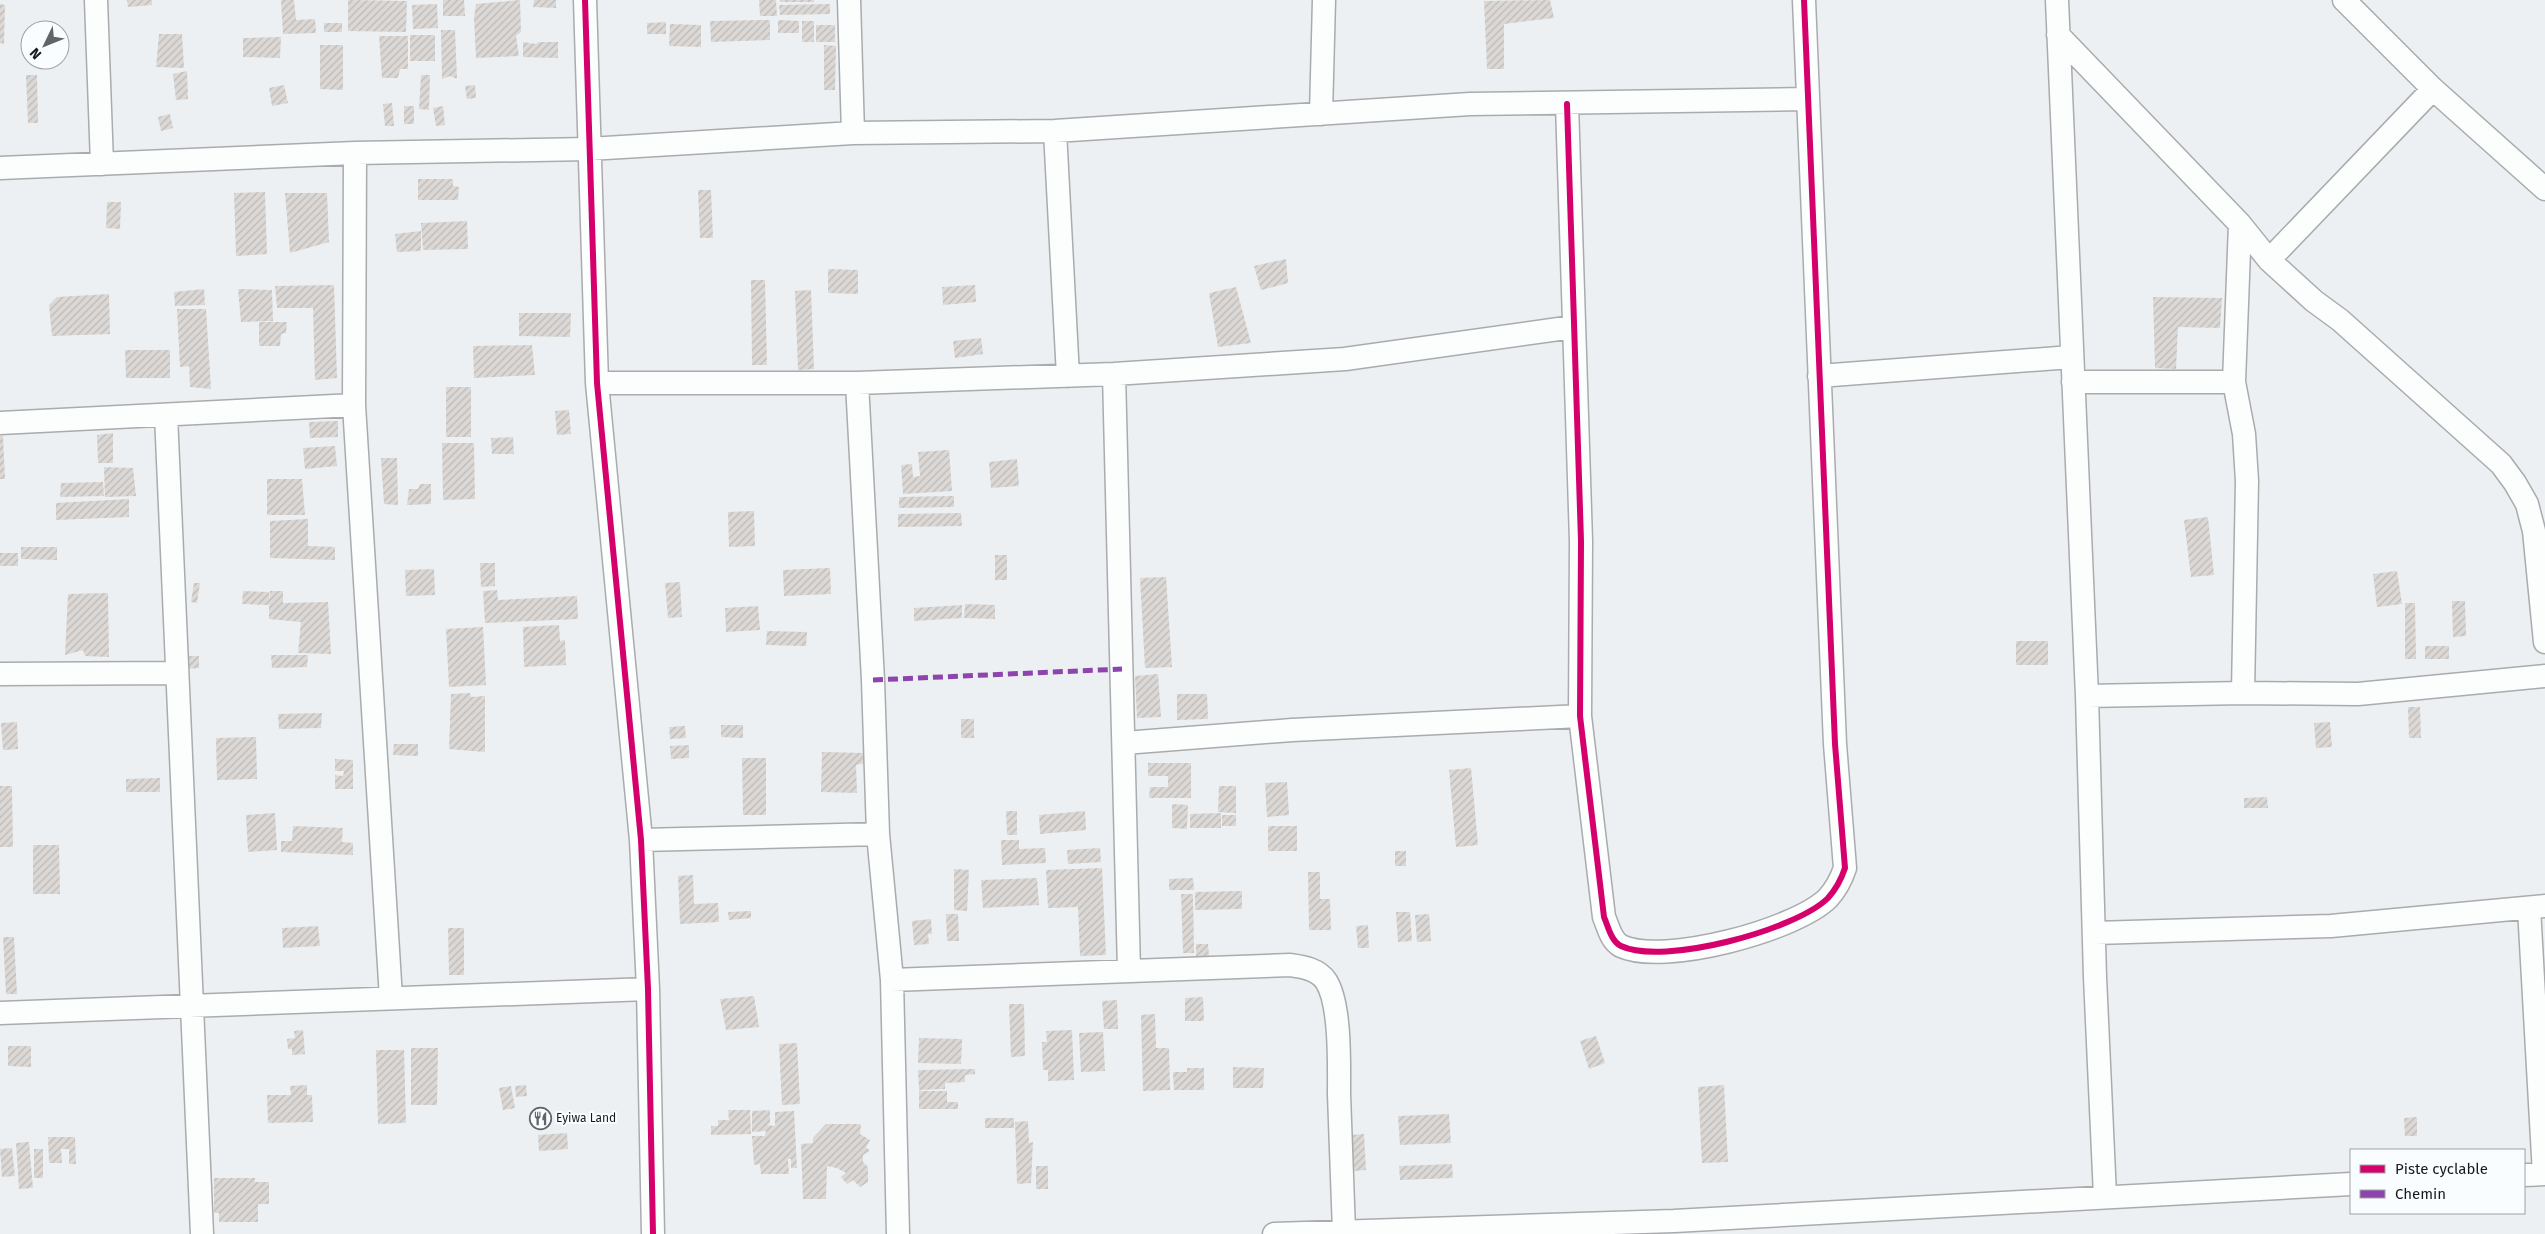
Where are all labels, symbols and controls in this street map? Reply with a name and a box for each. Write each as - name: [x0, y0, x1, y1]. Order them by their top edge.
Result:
- north arrow: [20, 20, 70, 70]
- text: N: [26, 44, 45, 63]
- restaurant icon: Eyiwa Land: [528, 1106, 552, 1130]
- place label: Eyiwa Land: [556, 1111, 616, 1125]
- legend: [2350, 1149, 2525, 1214]
- text: Piste cyclable: [2395, 1160, 2488, 1178]
- text: Chemin: [2395, 1185, 2446, 1203]

